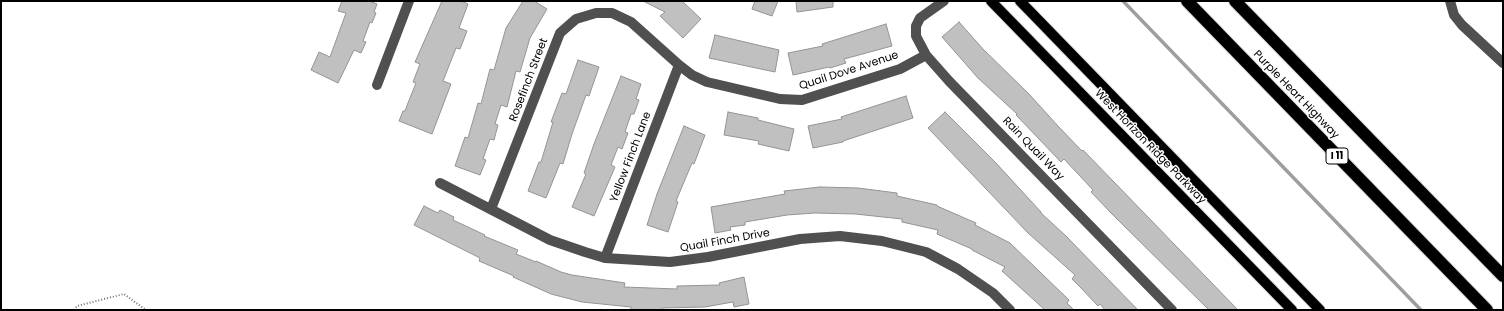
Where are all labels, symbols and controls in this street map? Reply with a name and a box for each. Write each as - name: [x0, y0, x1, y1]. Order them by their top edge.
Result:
- street label: Rosefinch Street: [507, 36, 551, 124]
- street label: Purple Heart Highway: [1250, 48, 1342, 142]
- street label: Quail Dove Avenue: [798, 49, 900, 93]
- street label: West Horizon Ridge Parkway: [1092, 87, 1208, 207]
- street label: Yellow Finch Lane: [608, 110, 654, 204]
- street label: Rain Quail Way: [1000, 115, 1066, 183]
- road number: I 11: [1326, 148, 1348, 164]
- street label: Quail Finch Drive: [679, 227, 771, 255]

